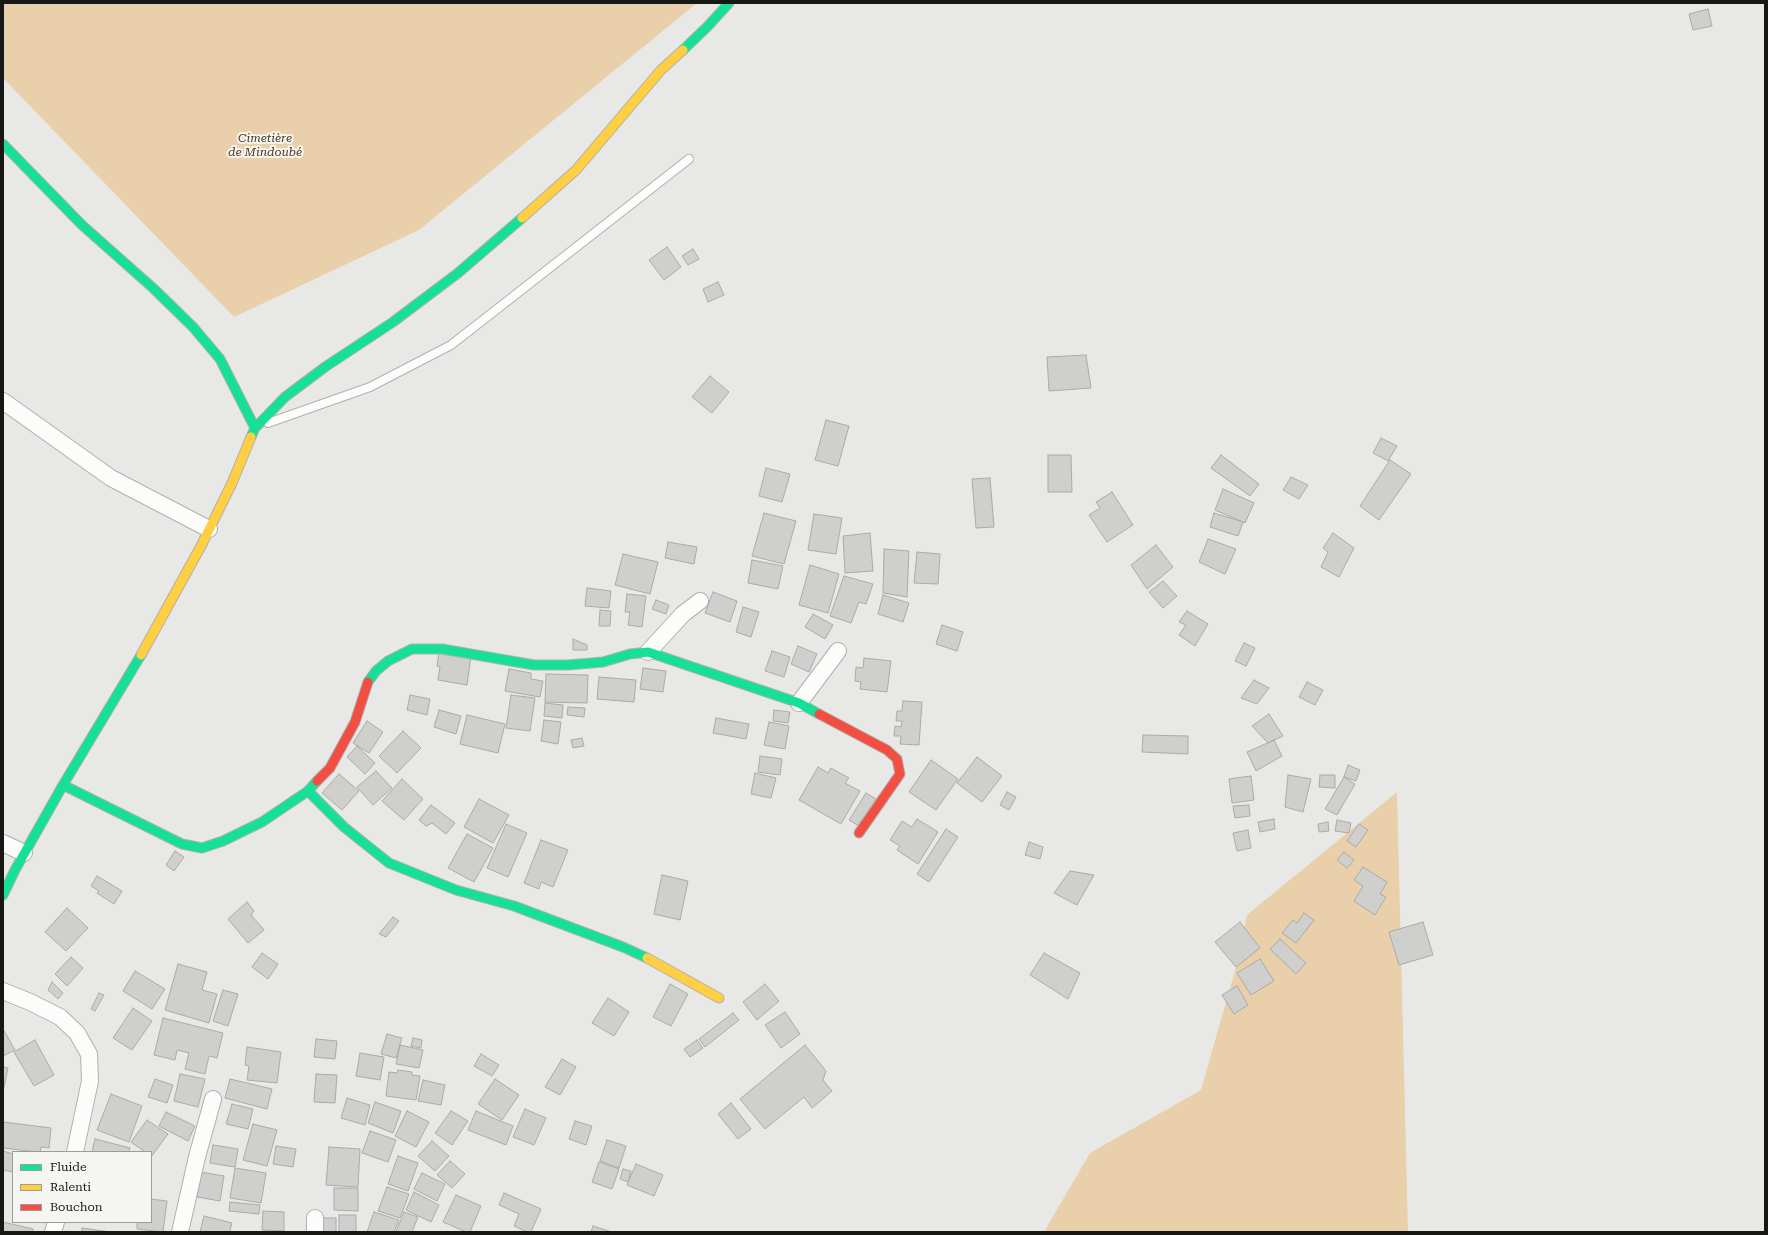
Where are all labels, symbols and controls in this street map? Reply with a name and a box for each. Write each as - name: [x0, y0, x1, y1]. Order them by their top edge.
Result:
- park label: Cimetière de Mindoubé: [228, 131, 302, 159]
- legend: [12, 1151, 152, 1223]
- text: Fluide: [50, 1160, 87, 1174]
- text: Ralenti: [50, 1180, 91, 1194]
- text: Bouchon: [50, 1200, 103, 1214]

